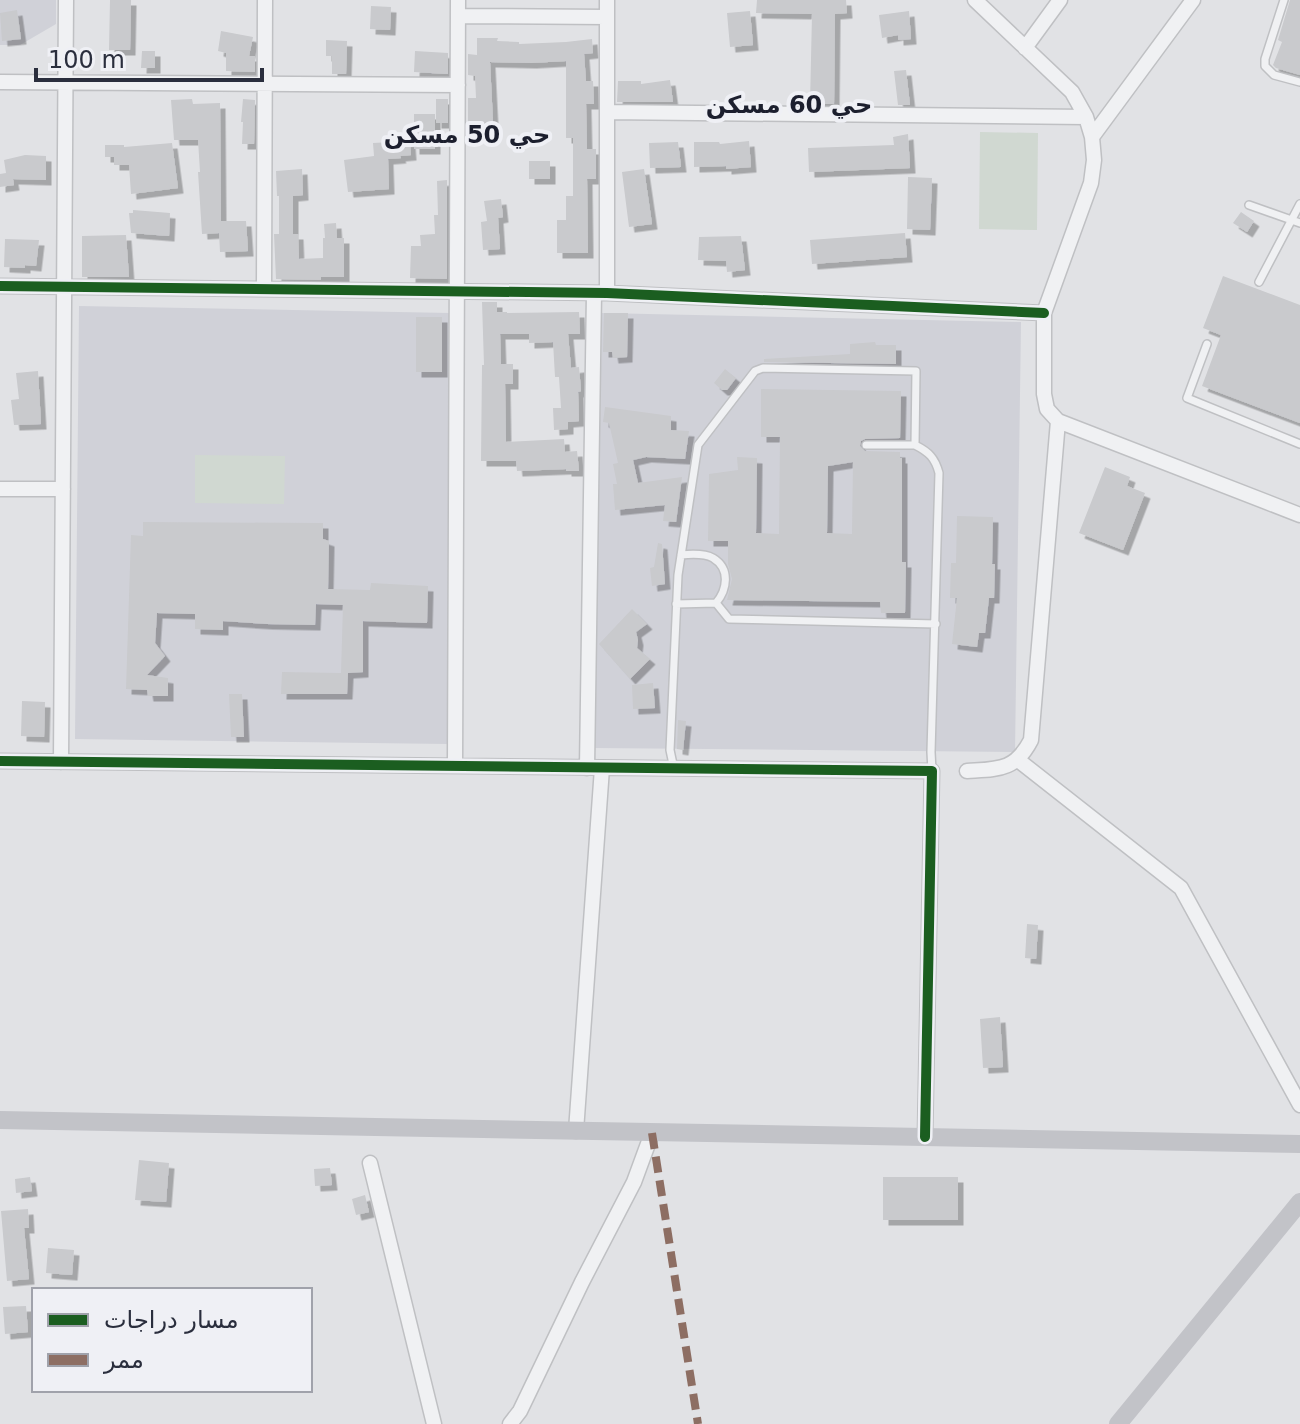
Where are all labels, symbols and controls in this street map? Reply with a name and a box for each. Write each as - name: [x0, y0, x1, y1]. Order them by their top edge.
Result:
- scale bar: [36, 32, 262, 82]
- text: 100 m: [48, 46, 125, 74]
- district label: حي 60 مسكن: [706, 91, 872, 119]
- district label: حي 50 مسكن: [384, 121, 550, 149]
- legend: [32, 1288, 312, 1392]
- text: مسار دراجات: [104, 1306, 238, 1334]
- text: ممر: [103, 1346, 144, 1374]

